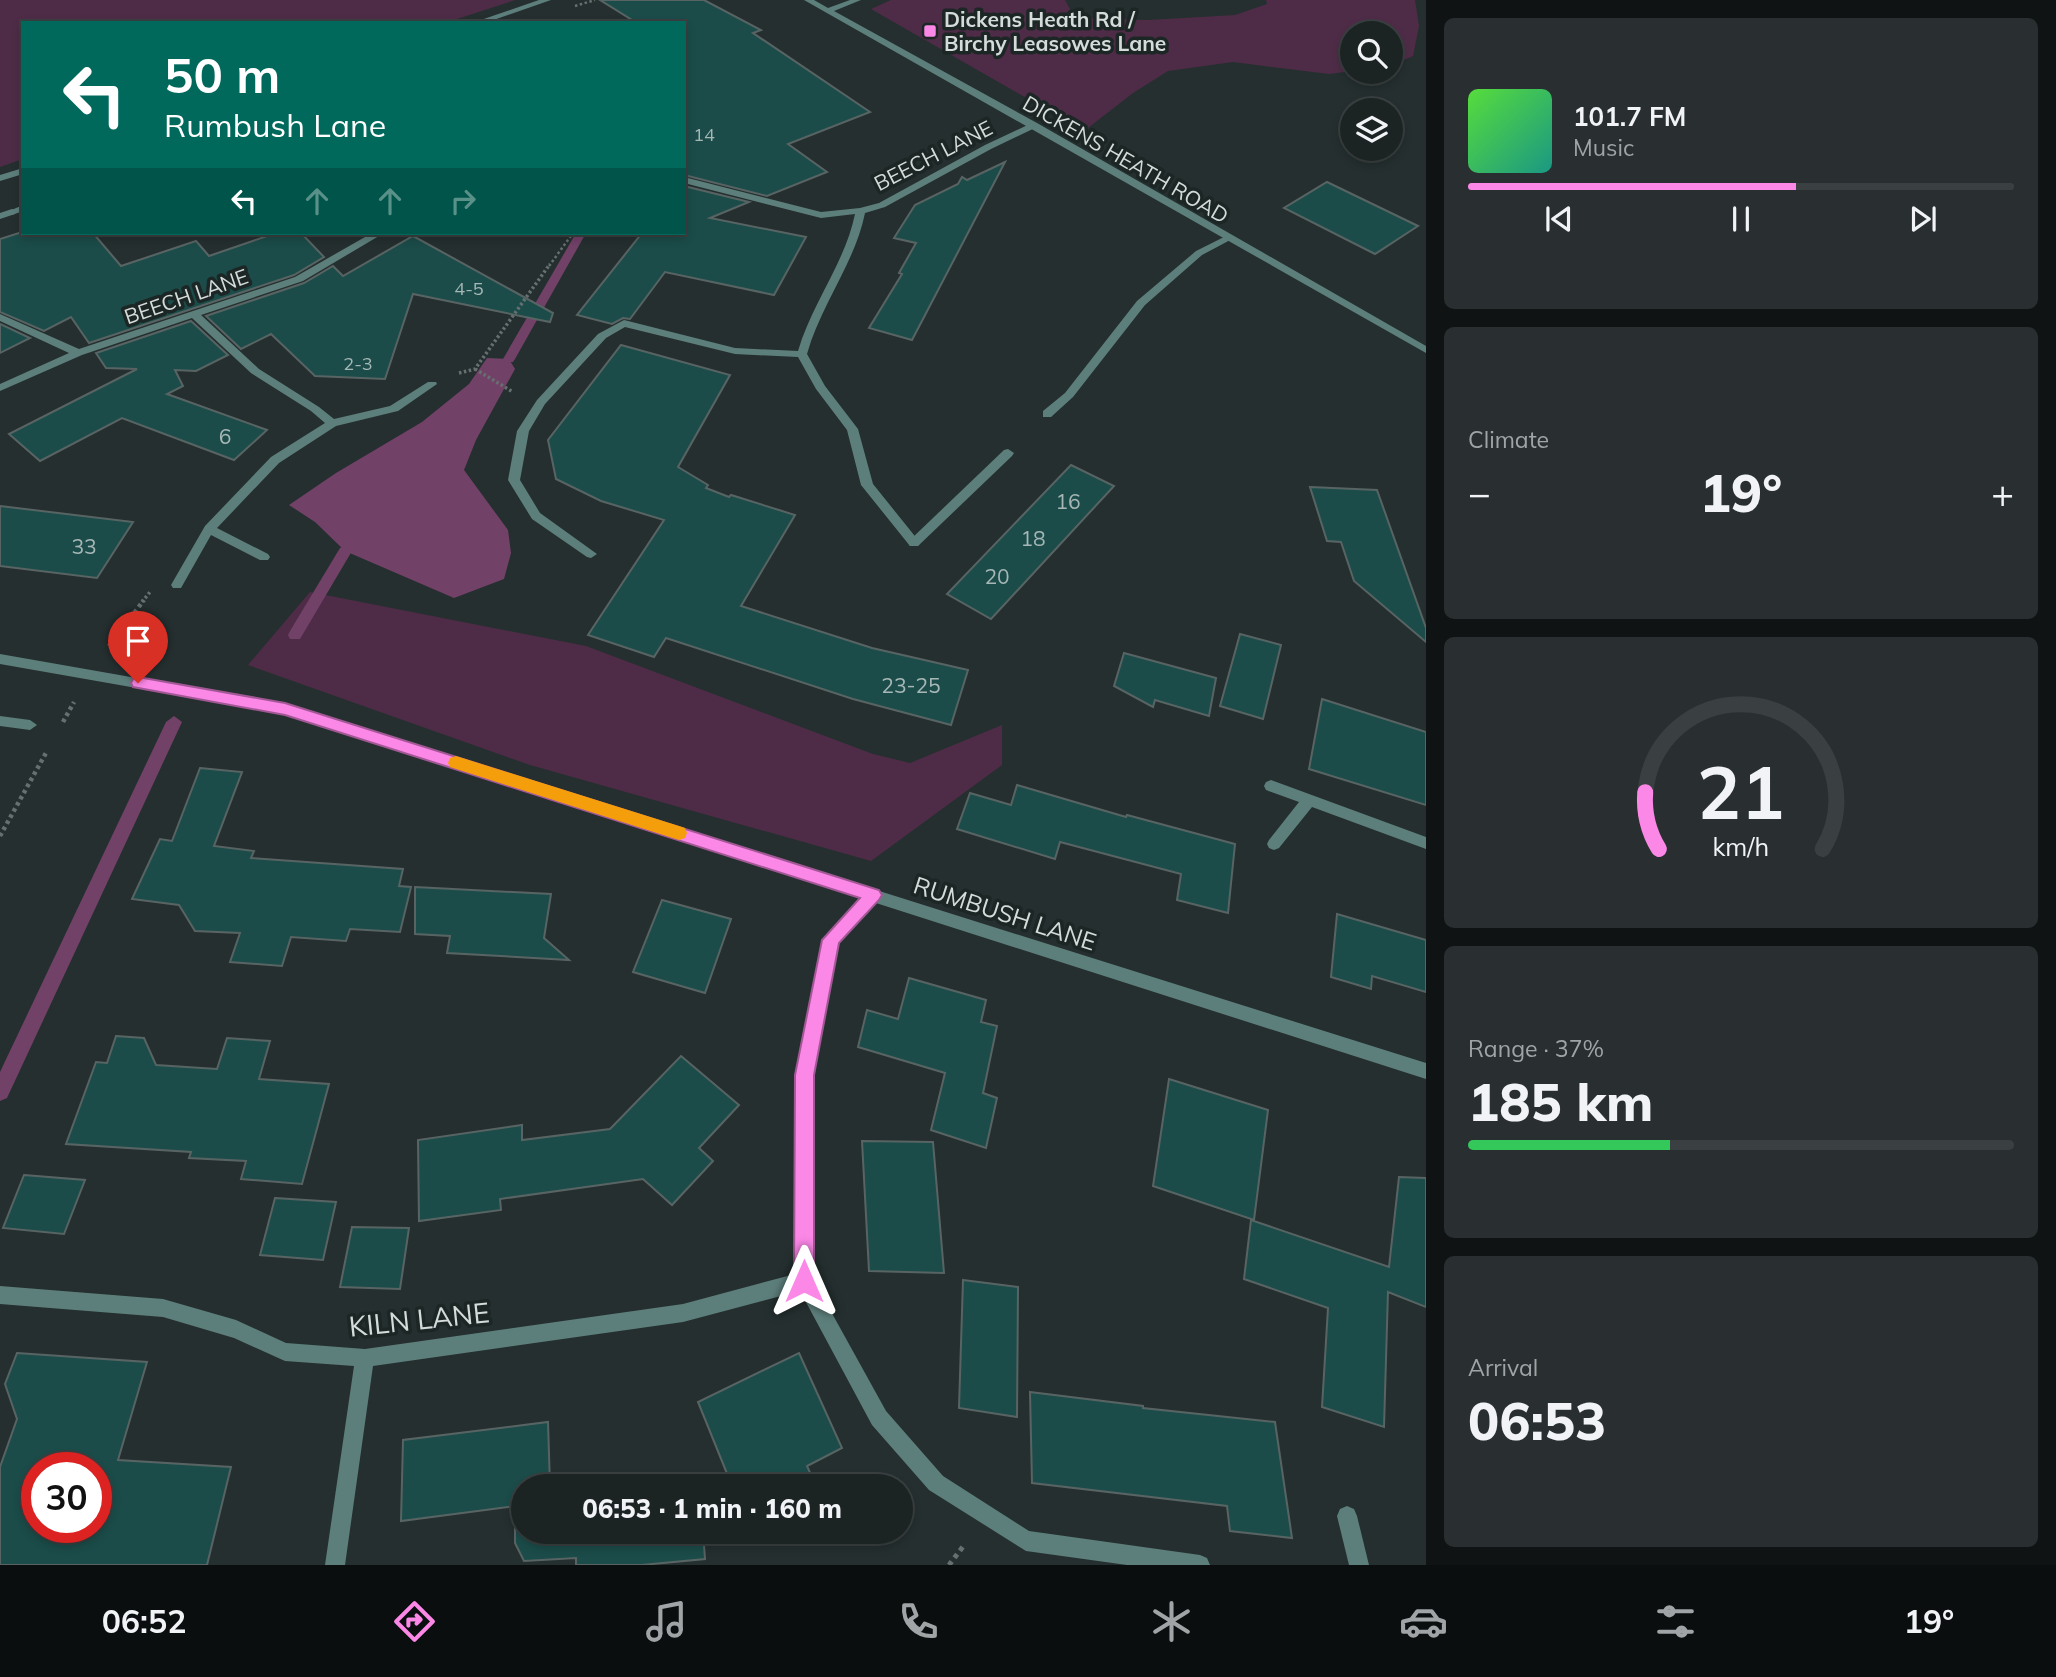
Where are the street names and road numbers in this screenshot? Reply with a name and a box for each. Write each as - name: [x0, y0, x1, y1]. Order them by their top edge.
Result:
- street label: DICKENS HEATH ROAD: [1019, 89, 1233, 229]
- street label: BEECH LANE: [869, 114, 997, 196]
- street label: BEECH LANE: [121, 263, 251, 329]
- street label: RUMBUSH LANE: [910, 869, 1100, 957]
- street label: KILN LANE: [347, 1294, 491, 1344]

